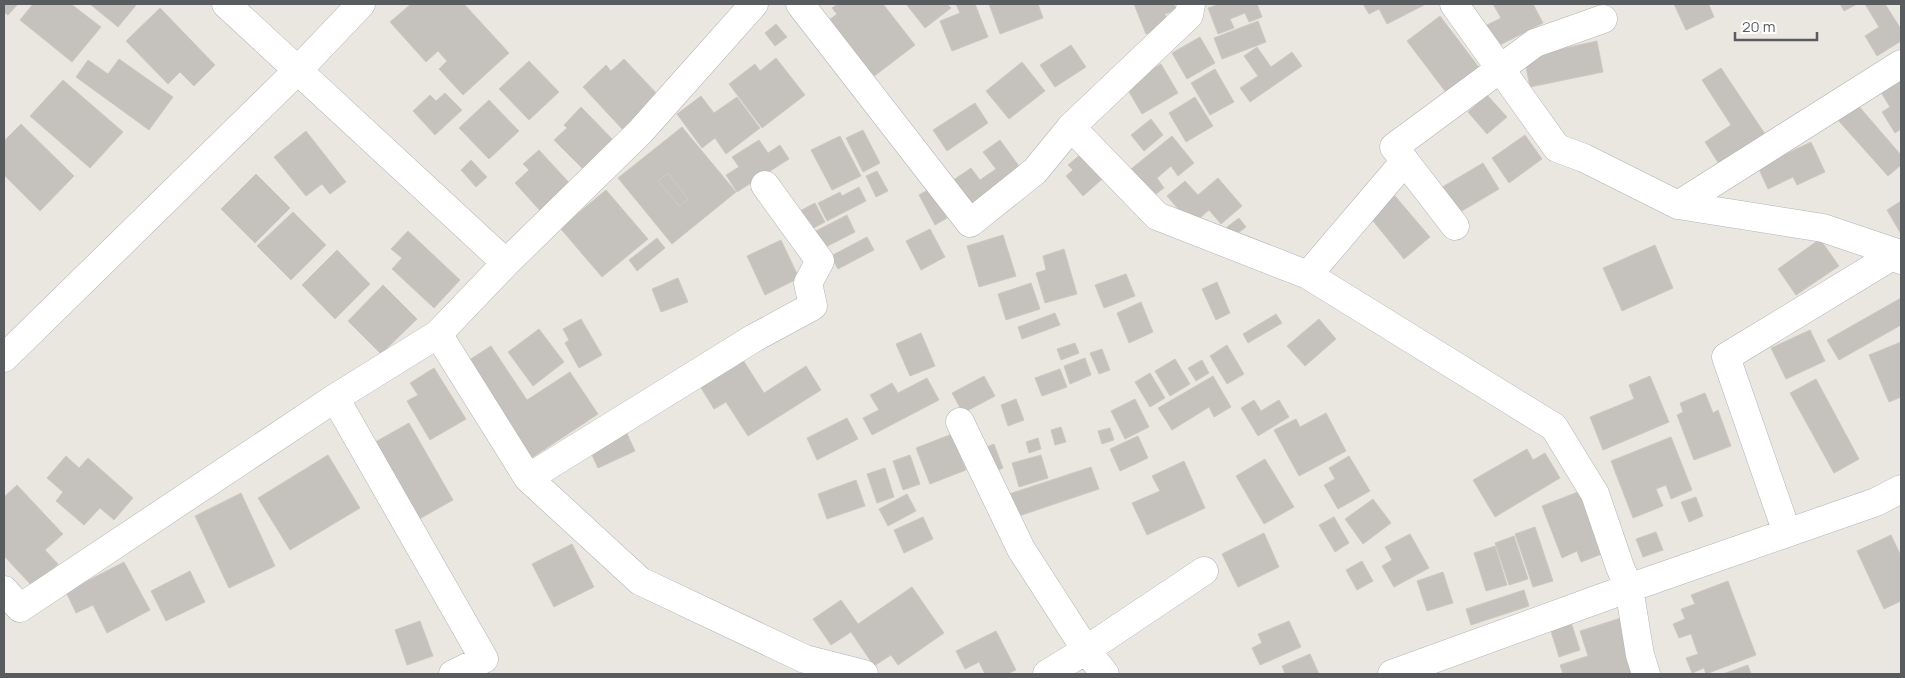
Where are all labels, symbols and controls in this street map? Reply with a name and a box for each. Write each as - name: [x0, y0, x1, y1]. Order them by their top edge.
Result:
- scale bar: [1735, 10, 1818, 42]
- text: 20 m: [1742, 16, 1775, 37]

